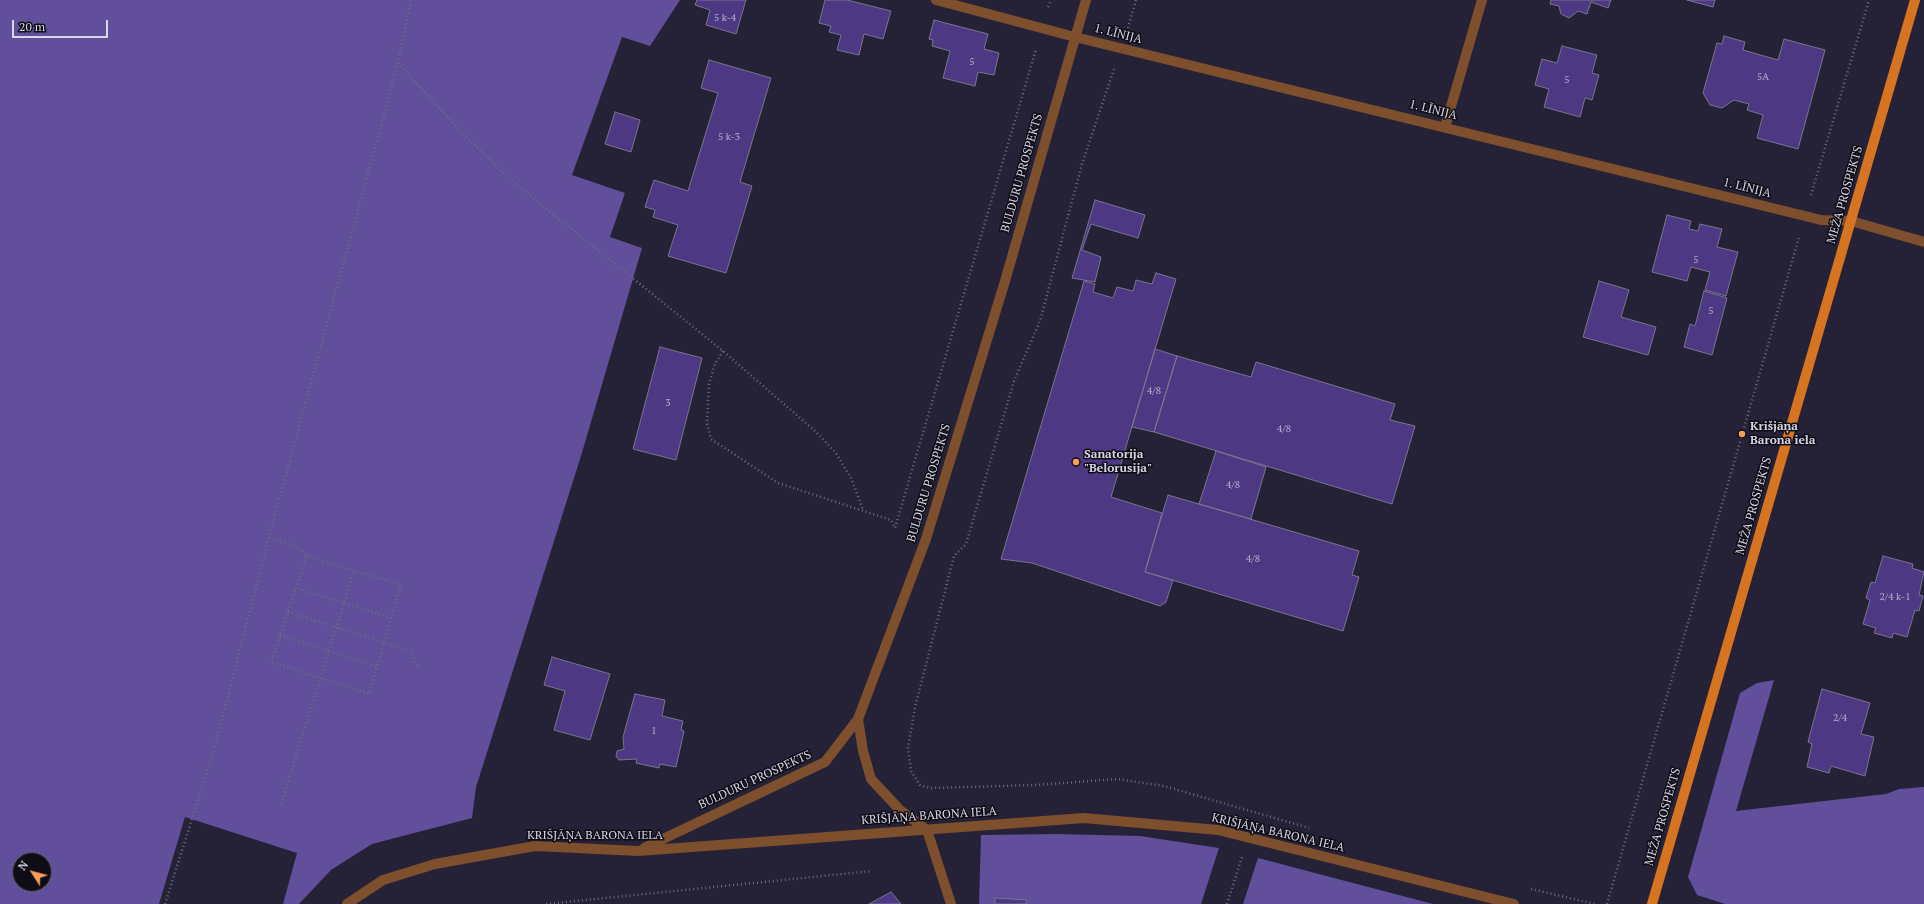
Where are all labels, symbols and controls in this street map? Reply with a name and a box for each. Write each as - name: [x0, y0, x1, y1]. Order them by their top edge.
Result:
- scale bar: [14, 12, 110, 38]
- house number: 5 k-4: [714, 12, 736, 24]
- text: 20 m: [19, 19, 45, 34]
- street label: 1. LĪNIJA: [1093, 21, 1143, 47]
- house number: 5: [969, 56, 975, 68]
- house number: 5A: [1757, 71, 1769, 83]
- house number: 5: [1564, 74, 1570, 86]
- street label: 1. LĪNIJA: [1408, 97, 1458, 123]
- street label: BULDURU PROSPEKTS: [998, 112, 1046, 234]
- house number: 5 k-3: [718, 131, 740, 143]
- street label: MEŽA PROSPEKTS: [1824, 144, 1866, 246]
- street label: 1. LĪNIJA: [1722, 175, 1772, 201]
- house number: 5: [1693, 254, 1699, 266]
- house number: 5: [1708, 305, 1714, 317]
- house number: 4/8: [1147, 385, 1161, 397]
- house number: 3: [665, 397, 671, 409]
- place label: Krišjāņa Barona iela: [1750, 420, 1816, 448]
- street label: BULDURU PROSPEKTS: [904, 422, 954, 544]
- house number: 4/8: [1277, 423, 1291, 435]
- marker: Krišjāņa Barona iela: [1737, 429, 1747, 439]
- place label: Sanatorija "Belorusija": [1084, 448, 1152, 476]
- street label: MEŽA PROSPEKTS: [1733, 455, 1775, 557]
- marker: Sanatorija "Belorusija": [1071, 457, 1081, 467]
- house number: 4/8: [1226, 479, 1240, 491]
- house number: 4/8: [1246, 553, 1260, 565]
- house number: 2/4 k-1: [1880, 591, 1910, 603]
- house number: 2/4: [1833, 712, 1847, 724]
- house number: 1: [651, 725, 657, 737]
- street label: BULDURU PROSPEKTS: [696, 748, 814, 812]
- street label: MEŽA PROSPEKTS: [1642, 766, 1684, 868]
- street label: KRIŠJĀŅA BARONA IELA: [861, 804, 997, 828]
- street label: KRIŠJĀŅA BARONA IELA: [1210, 811, 1346, 855]
- street label: KRIŠJĀŅA BARONA IELA: [527, 829, 663, 843]
- north arrow: [12, 852, 52, 892]
- text: N: [15, 858, 31, 873]

